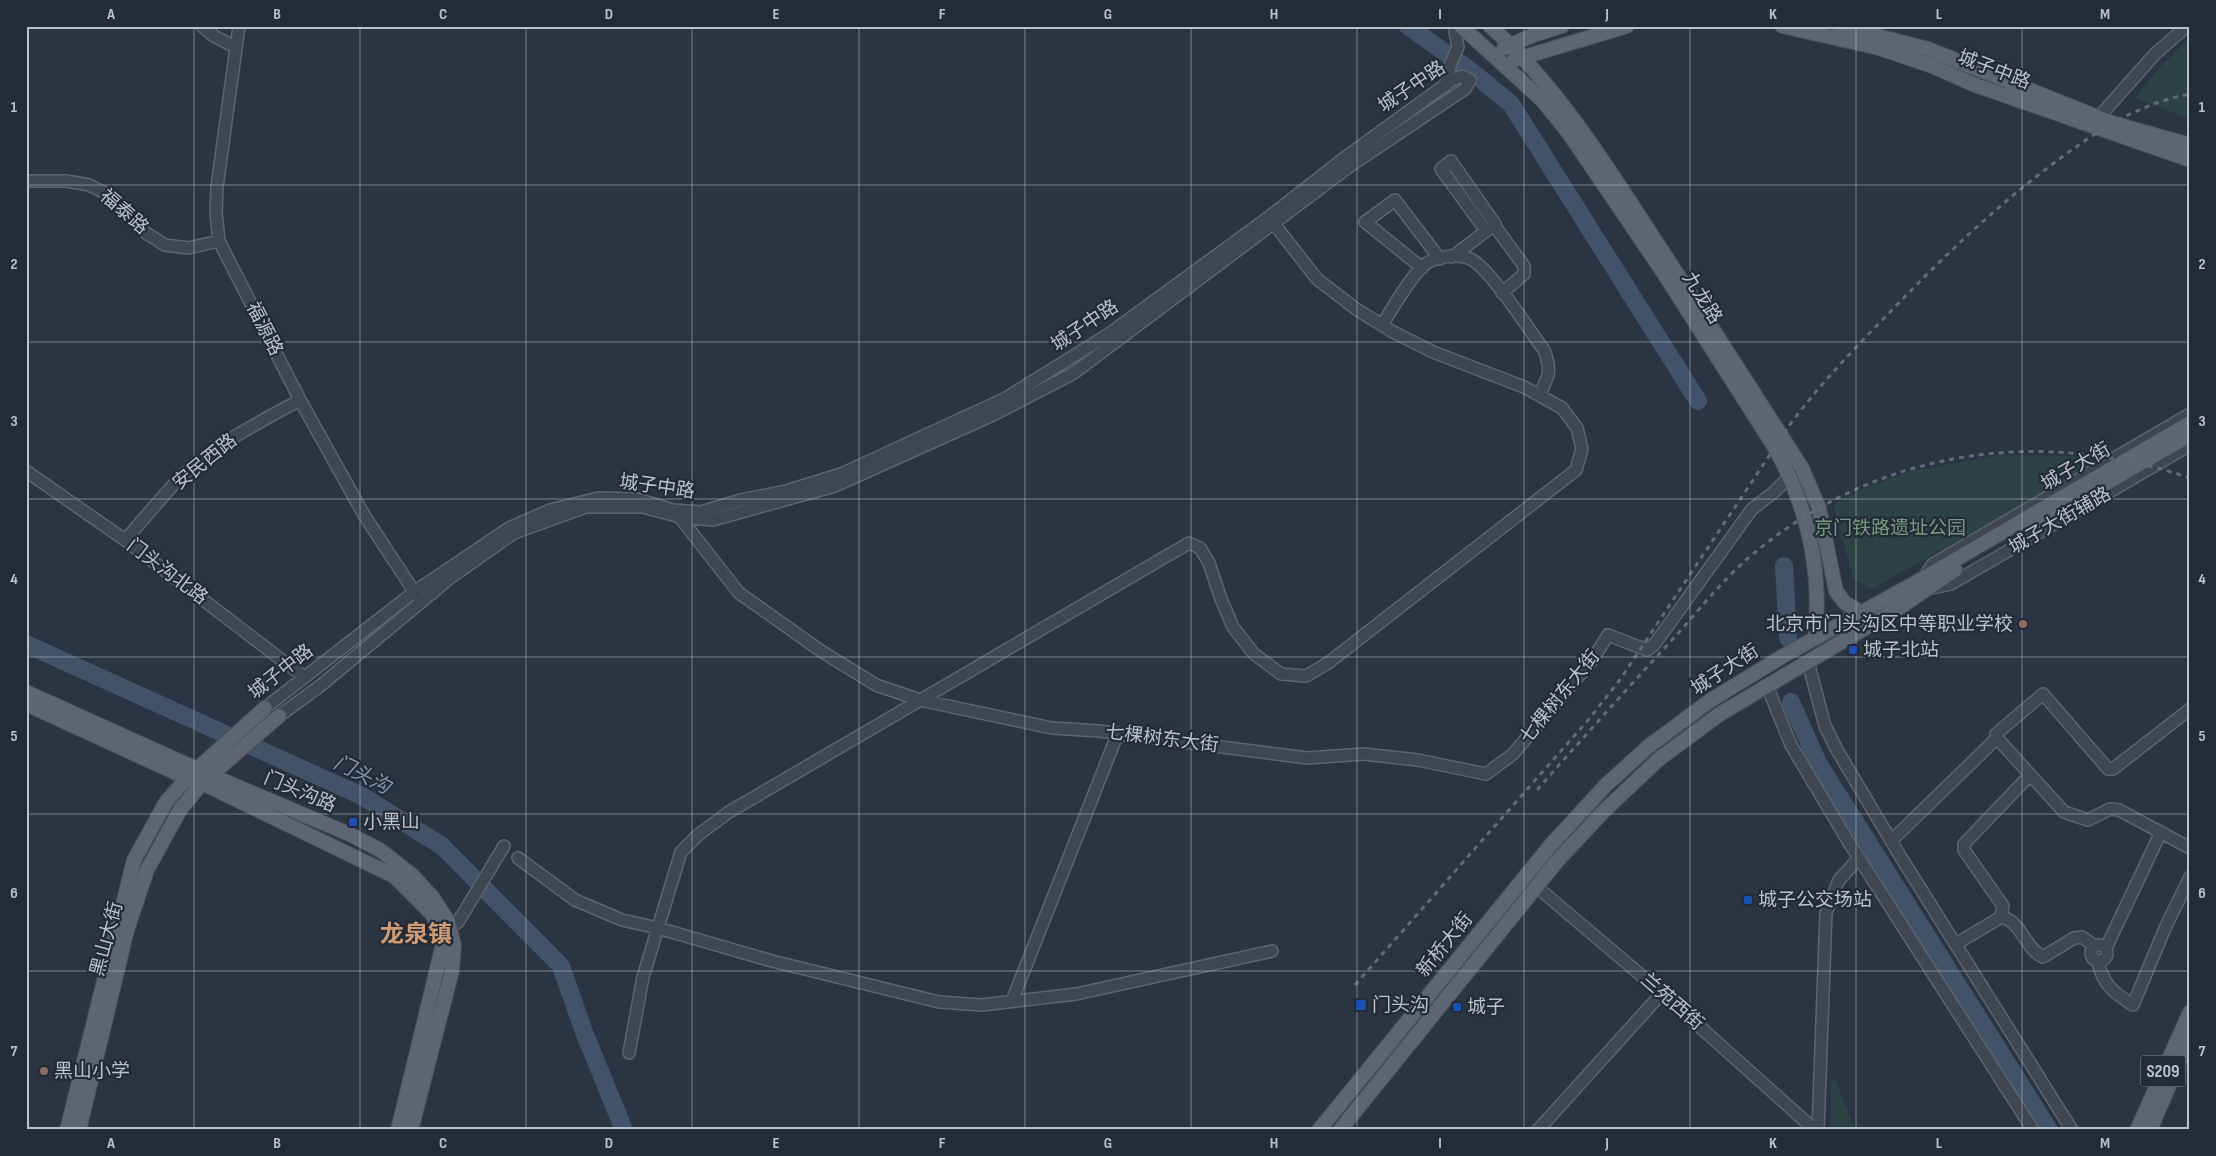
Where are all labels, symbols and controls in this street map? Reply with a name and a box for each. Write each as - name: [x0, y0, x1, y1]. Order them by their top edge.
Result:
- text: A: [106, 5, 115, 24]
- text: B: [273, 5, 281, 24]
- text: C: [439, 5, 447, 24]
- text: D: [605, 5, 613, 24]
- text: E: [773, 5, 780, 24]
- text: F: [939, 5, 946, 24]
- text: G: [1104, 5, 1112, 24]
- text: H: [1270, 5, 1278, 24]
- text: I: [1438, 5, 1442, 24]
- text: J: [1604, 5, 1609, 24]
- text: K: [1769, 5, 1777, 24]
- text: L: [1936, 5, 1943, 24]
- text: M: [2100, 5, 2110, 24]
- street label: 城子中路: [1954, 46, 2034, 94]
- street label: 城子中路: [1374, 56, 1450, 118]
- text: 1: [11, 98, 18, 117]
- text: 1: [2199, 98, 2206, 117]
- street label: 福泰路: [95, 185, 153, 239]
- text: 2: [10, 255, 18, 274]
- text: 2: [2198, 255, 2206, 274]
- street label: 九龙路: [1677, 268, 1727, 328]
- street label: 城子中路: [1047, 295, 1123, 357]
- street label: 福源路: [241, 298, 287, 360]
- text: 3: [10, 412, 18, 431]
- text: 3: [2198, 412, 2206, 431]
- street label: 安民西路: [168, 429, 242, 495]
- street label: 城子大街: [2037, 438, 2115, 496]
- street label: 城子中路: [618, 470, 696, 504]
- street label: 城子大街辅路: [2005, 483, 2115, 559]
- park label: 京门铁路遗址公园: [1814, 517, 1966, 540]
- street label: 门头沟北路: [122, 534, 212, 610]
- text: 4: [10, 570, 18, 589]
- text: 4: [2198, 570, 2206, 589]
- place label: 北京市门头沟区中等职业学校: [1766, 613, 2013, 636]
- marker: 北京市门头沟区中等职业学校: [2017, 618, 2029, 630]
- place label: 城子北站: [1863, 639, 1939, 662]
- street label: 城子中路: [244, 640, 318, 704]
- street label: 城子大街: [1687, 640, 1763, 700]
- marker: 城子北站: [1847, 644, 1859, 656]
- street label: 七棵树东大街: [1515, 645, 1605, 749]
- street label: 七棵树东大街: [1104, 721, 1220, 757]
- text: 5: [10, 727, 18, 746]
- text: 5: [2198, 727, 2206, 746]
- water label: 门头沟: [330, 751, 396, 800]
- street label: 门头沟路: [261, 767, 339, 817]
- place label: 小黑山: [363, 811, 420, 834]
- marker: 小黑山: [347, 816, 359, 828]
- text: 6: [10, 884, 18, 903]
- text: 6: [2198, 884, 2206, 903]
- place label: 城子公交场站: [1758, 889, 1872, 912]
- marker: 城子公交场站: [1742, 894, 1754, 906]
- street label: 黑山大街: [86, 899, 128, 979]
- street label: 新桥大街: [1412, 908, 1478, 982]
- district label: 龙泉镇: [380, 920, 452, 949]
- street label: 兰苑西街: [1636, 968, 1708, 1036]
- place label: 门头沟: [1372, 994, 1429, 1017]
- place label: 城子: [1467, 996, 1505, 1019]
- marker: 门头沟: [1354, 998, 1368, 1012]
- marker: 城子: [1451, 1001, 1463, 1013]
- text: 7: [11, 1042, 18, 1061]
- text: 7: [2199, 1042, 2206, 1061]
- road number: S209: [2140, 1056, 2186, 1086]
- place label: 黑山小学: [54, 1060, 130, 1083]
- marker: 黑山小学: [38, 1065, 50, 1077]
- text: A: [106, 1134, 115, 1153]
- text: B: [273, 1134, 281, 1153]
- text: C: [439, 1134, 447, 1153]
- text: D: [605, 1134, 613, 1153]
- text: E: [773, 1134, 780, 1153]
- text: F: [939, 1134, 946, 1153]
- text: G: [1104, 1134, 1112, 1153]
- text: H: [1270, 1134, 1278, 1153]
- text: I: [1438, 1134, 1442, 1153]
- text: J: [1604, 1134, 1609, 1153]
- text: K: [1769, 1134, 1777, 1153]
- text: L: [1936, 1134, 1943, 1153]
- text: M: [2100, 1134, 2110, 1153]

